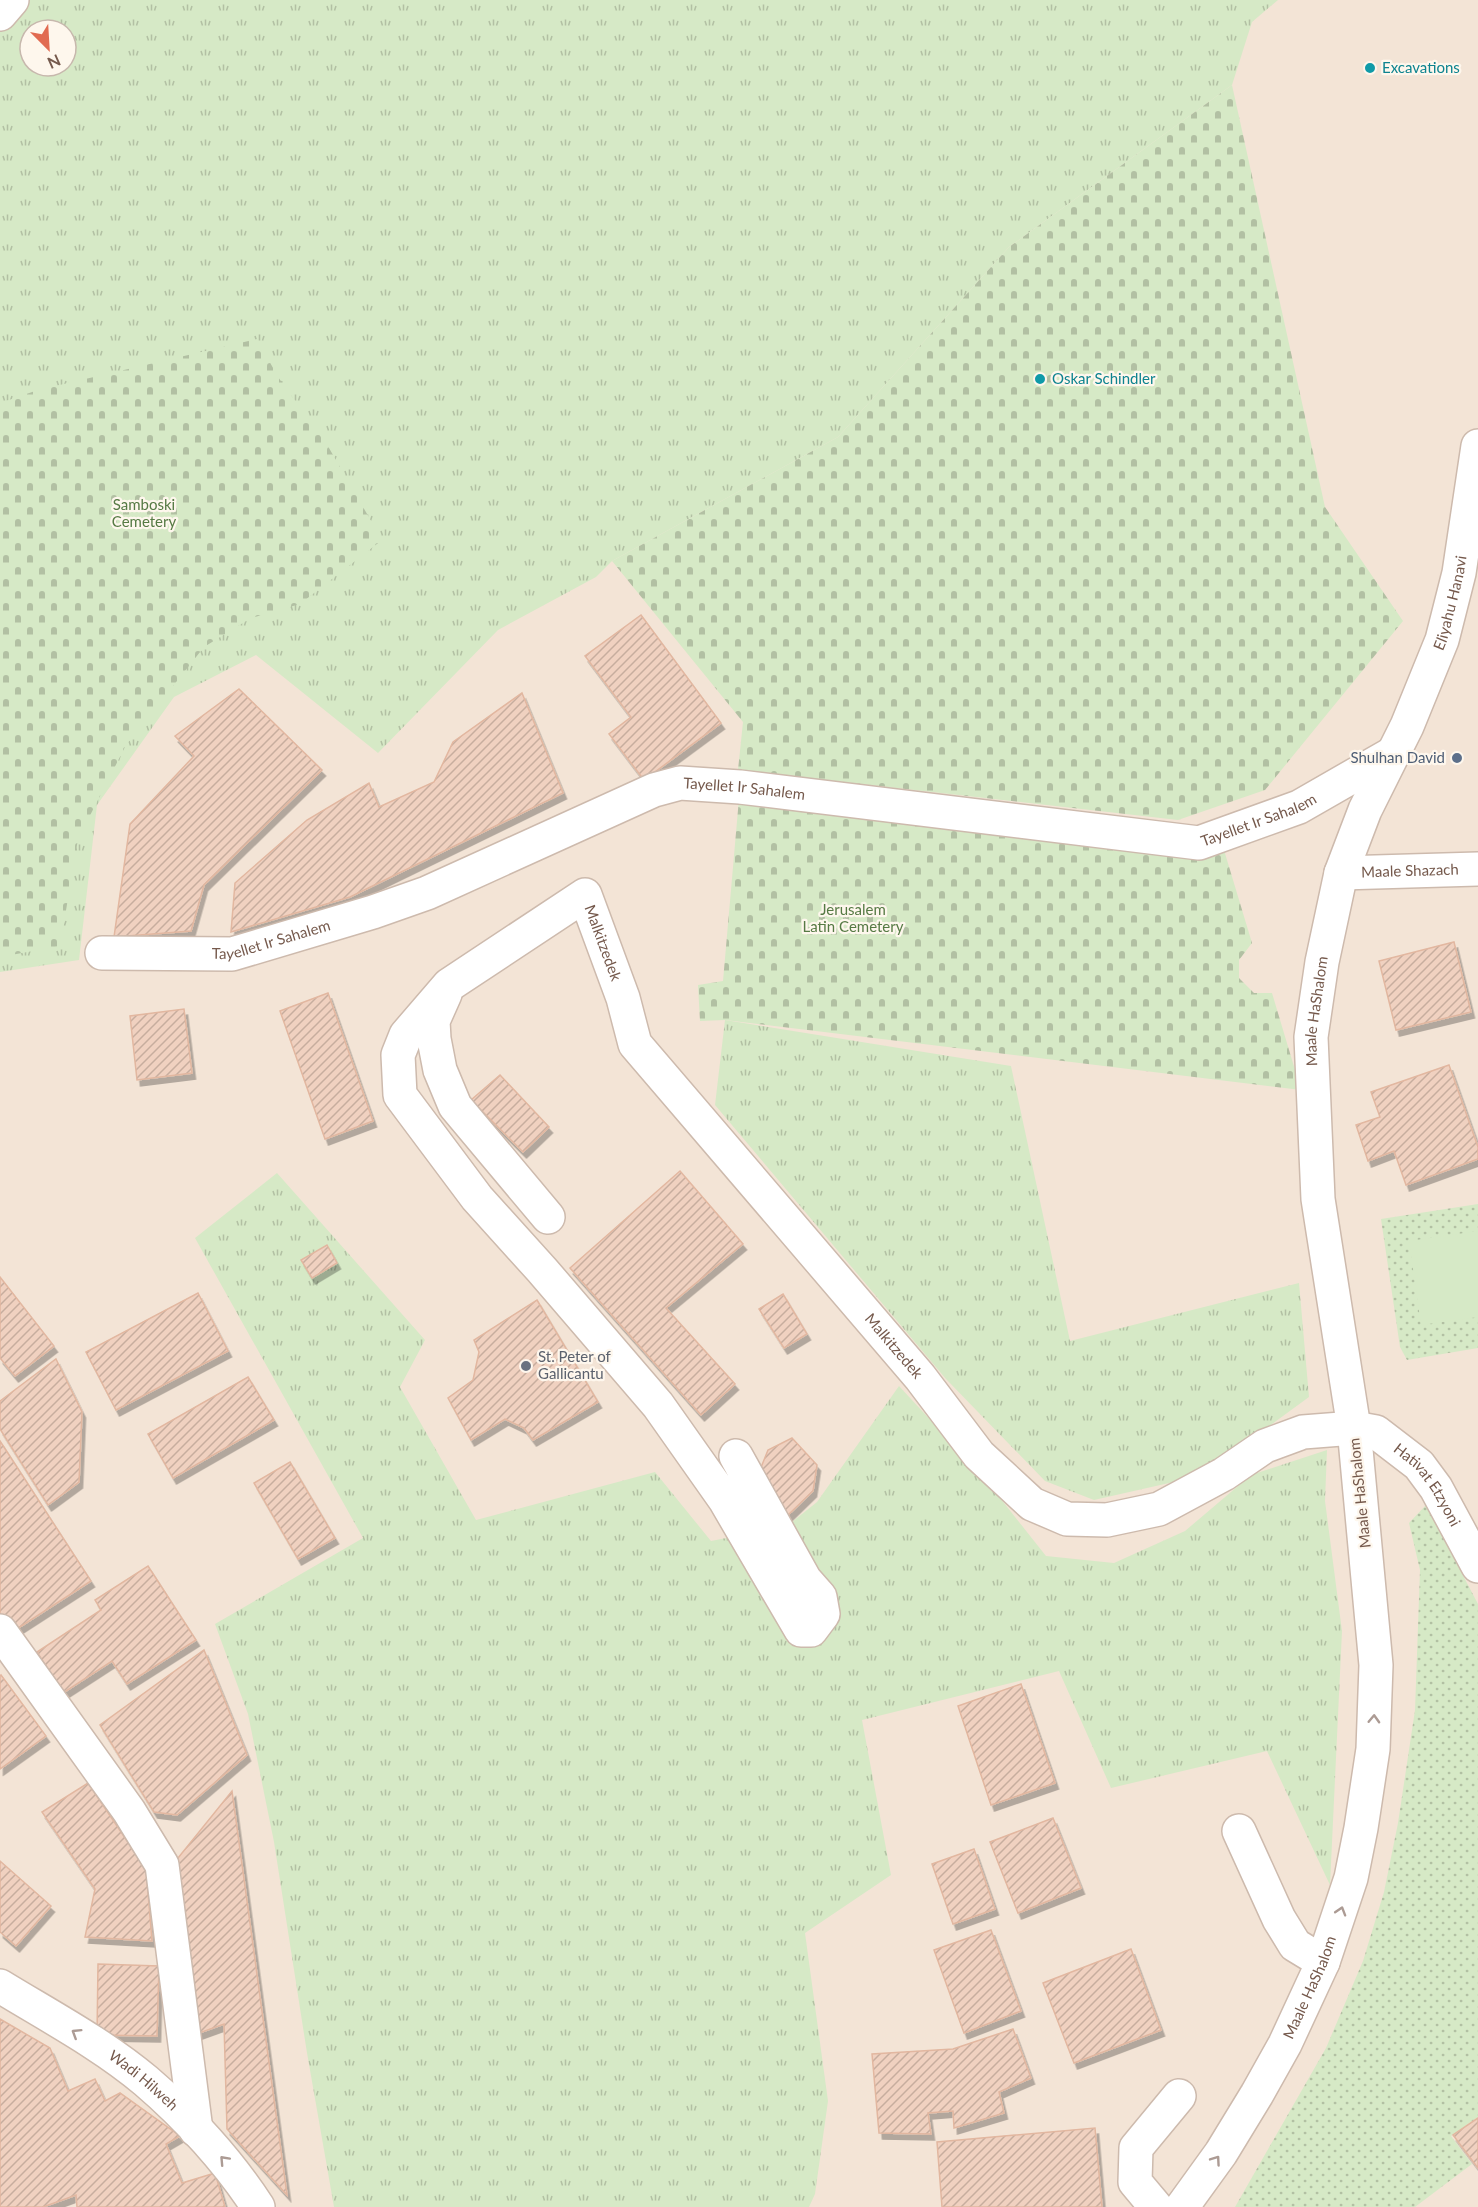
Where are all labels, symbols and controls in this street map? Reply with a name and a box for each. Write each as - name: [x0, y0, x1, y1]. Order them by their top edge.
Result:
- north arrow: [18, 18, 78, 78]
- text: N: [45, 51, 64, 73]
- place label: Excavations: [1382, 58, 1460, 76]
- marker: Excavations: [1363, 61, 1377, 75]
- place label: Oskar Schindler: [1052, 369, 1156, 387]
- marker: Oskar Schindler: [1033, 372, 1047, 386]
- park label: Samboski Cemetery: [112, 495, 176, 530]
- street label: Eliyahu Hanavi: [1429, 554, 1470, 653]
- place label: Shulhan David: [1350, 748, 1445, 766]
- marker: Shulhan David: [1450, 751, 1464, 765]
- street label: Tayellet Ir Sahalem: [683, 773, 806, 803]
- street label: Tayellet Ir Sahalem: [1198, 789, 1319, 850]
- street label: Maale Shazach: [1361, 860, 1459, 880]
- park label: Jerusalem Latin Cemetery: [803, 900, 904, 935]
- street label: Malkitzedek: [581, 902, 626, 984]
- street label: Tayellet Ir Sahalem: [212, 915, 332, 962]
- street label: Maale HaShalom: [1301, 955, 1331, 1067]
- street label: Malkitzedek: [862, 1309, 927, 1382]
- place label: St. Peter of Gallicantu: [538, 1347, 612, 1382]
- marker: St. Peter of Gallicantu: [519, 1359, 533, 1373]
- street label: Maale HaShalom: [1344, 1437, 1374, 1549]
- street label: Hativat Etzyoni: [1391, 1439, 1465, 1529]
- one-way arrow: [1367, 1715, 1380, 1724]
- one-way arrow: [1334, 1906, 1346, 1917]
- street label: Maale HaShalom: [1279, 1933, 1339, 2041]
- one-way arrow: [72, 2030, 83, 2041]
- street label: Wadi Hilweh: [106, 2046, 182, 2114]
- one-way arrow: [1209, 2155, 1220, 2166]
- one-way arrow: [220, 2156, 231, 2167]

